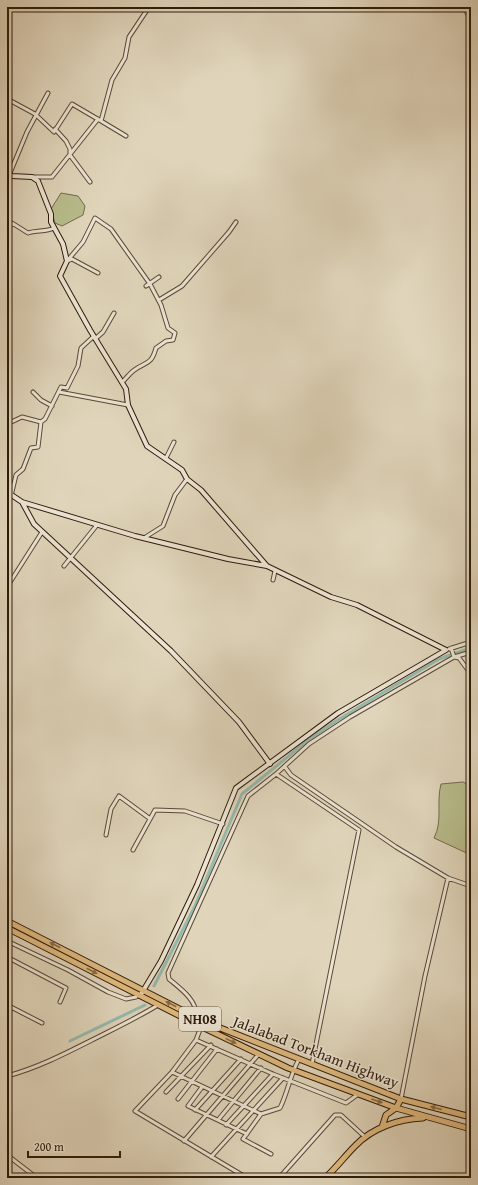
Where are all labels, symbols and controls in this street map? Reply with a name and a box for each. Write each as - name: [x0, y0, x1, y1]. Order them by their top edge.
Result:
- one-way arrow: [49, 942, 61, 948]
- one-way arrow: [86, 968, 97, 974]
- one-way arrow: [165, 1000, 177, 1007]
- road number: NH08: [179, 1007, 221, 1031]
- street label: Jalalabad Torkham Highway: [228, 1009, 403, 1093]
- one-way arrow: [225, 1038, 236, 1044]
- one-way arrow: [371, 1098, 383, 1104]
- one-way arrow: [430, 1105, 442, 1111]
- scale bar: [28, 1133, 120, 1159]
- text: 200 m: [34, 1138, 64, 1155]

